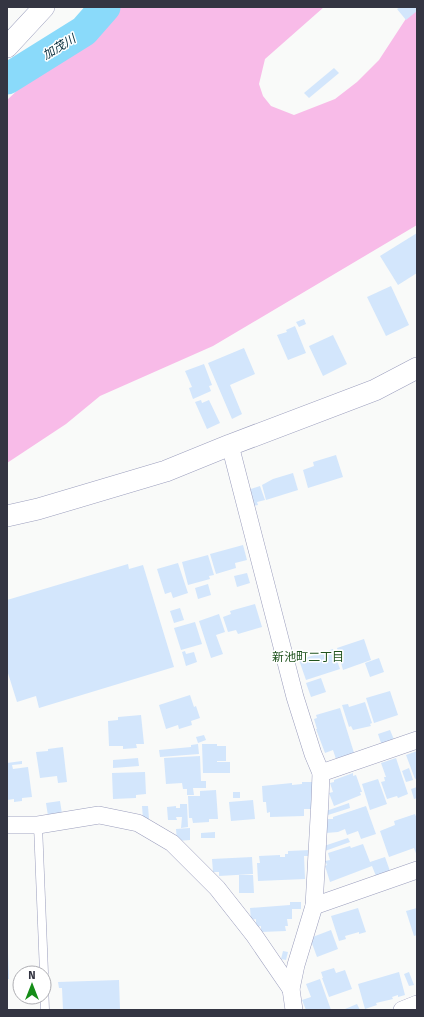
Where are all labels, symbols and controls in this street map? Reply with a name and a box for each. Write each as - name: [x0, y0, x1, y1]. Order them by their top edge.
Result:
- water label: 加茂川: [40, 31, 80, 62]
- district label: 新池町二丁目: [272, 650, 344, 664]
- north arrow: [12, 965, 52, 1005]
- text: N: [28, 969, 36, 982]

